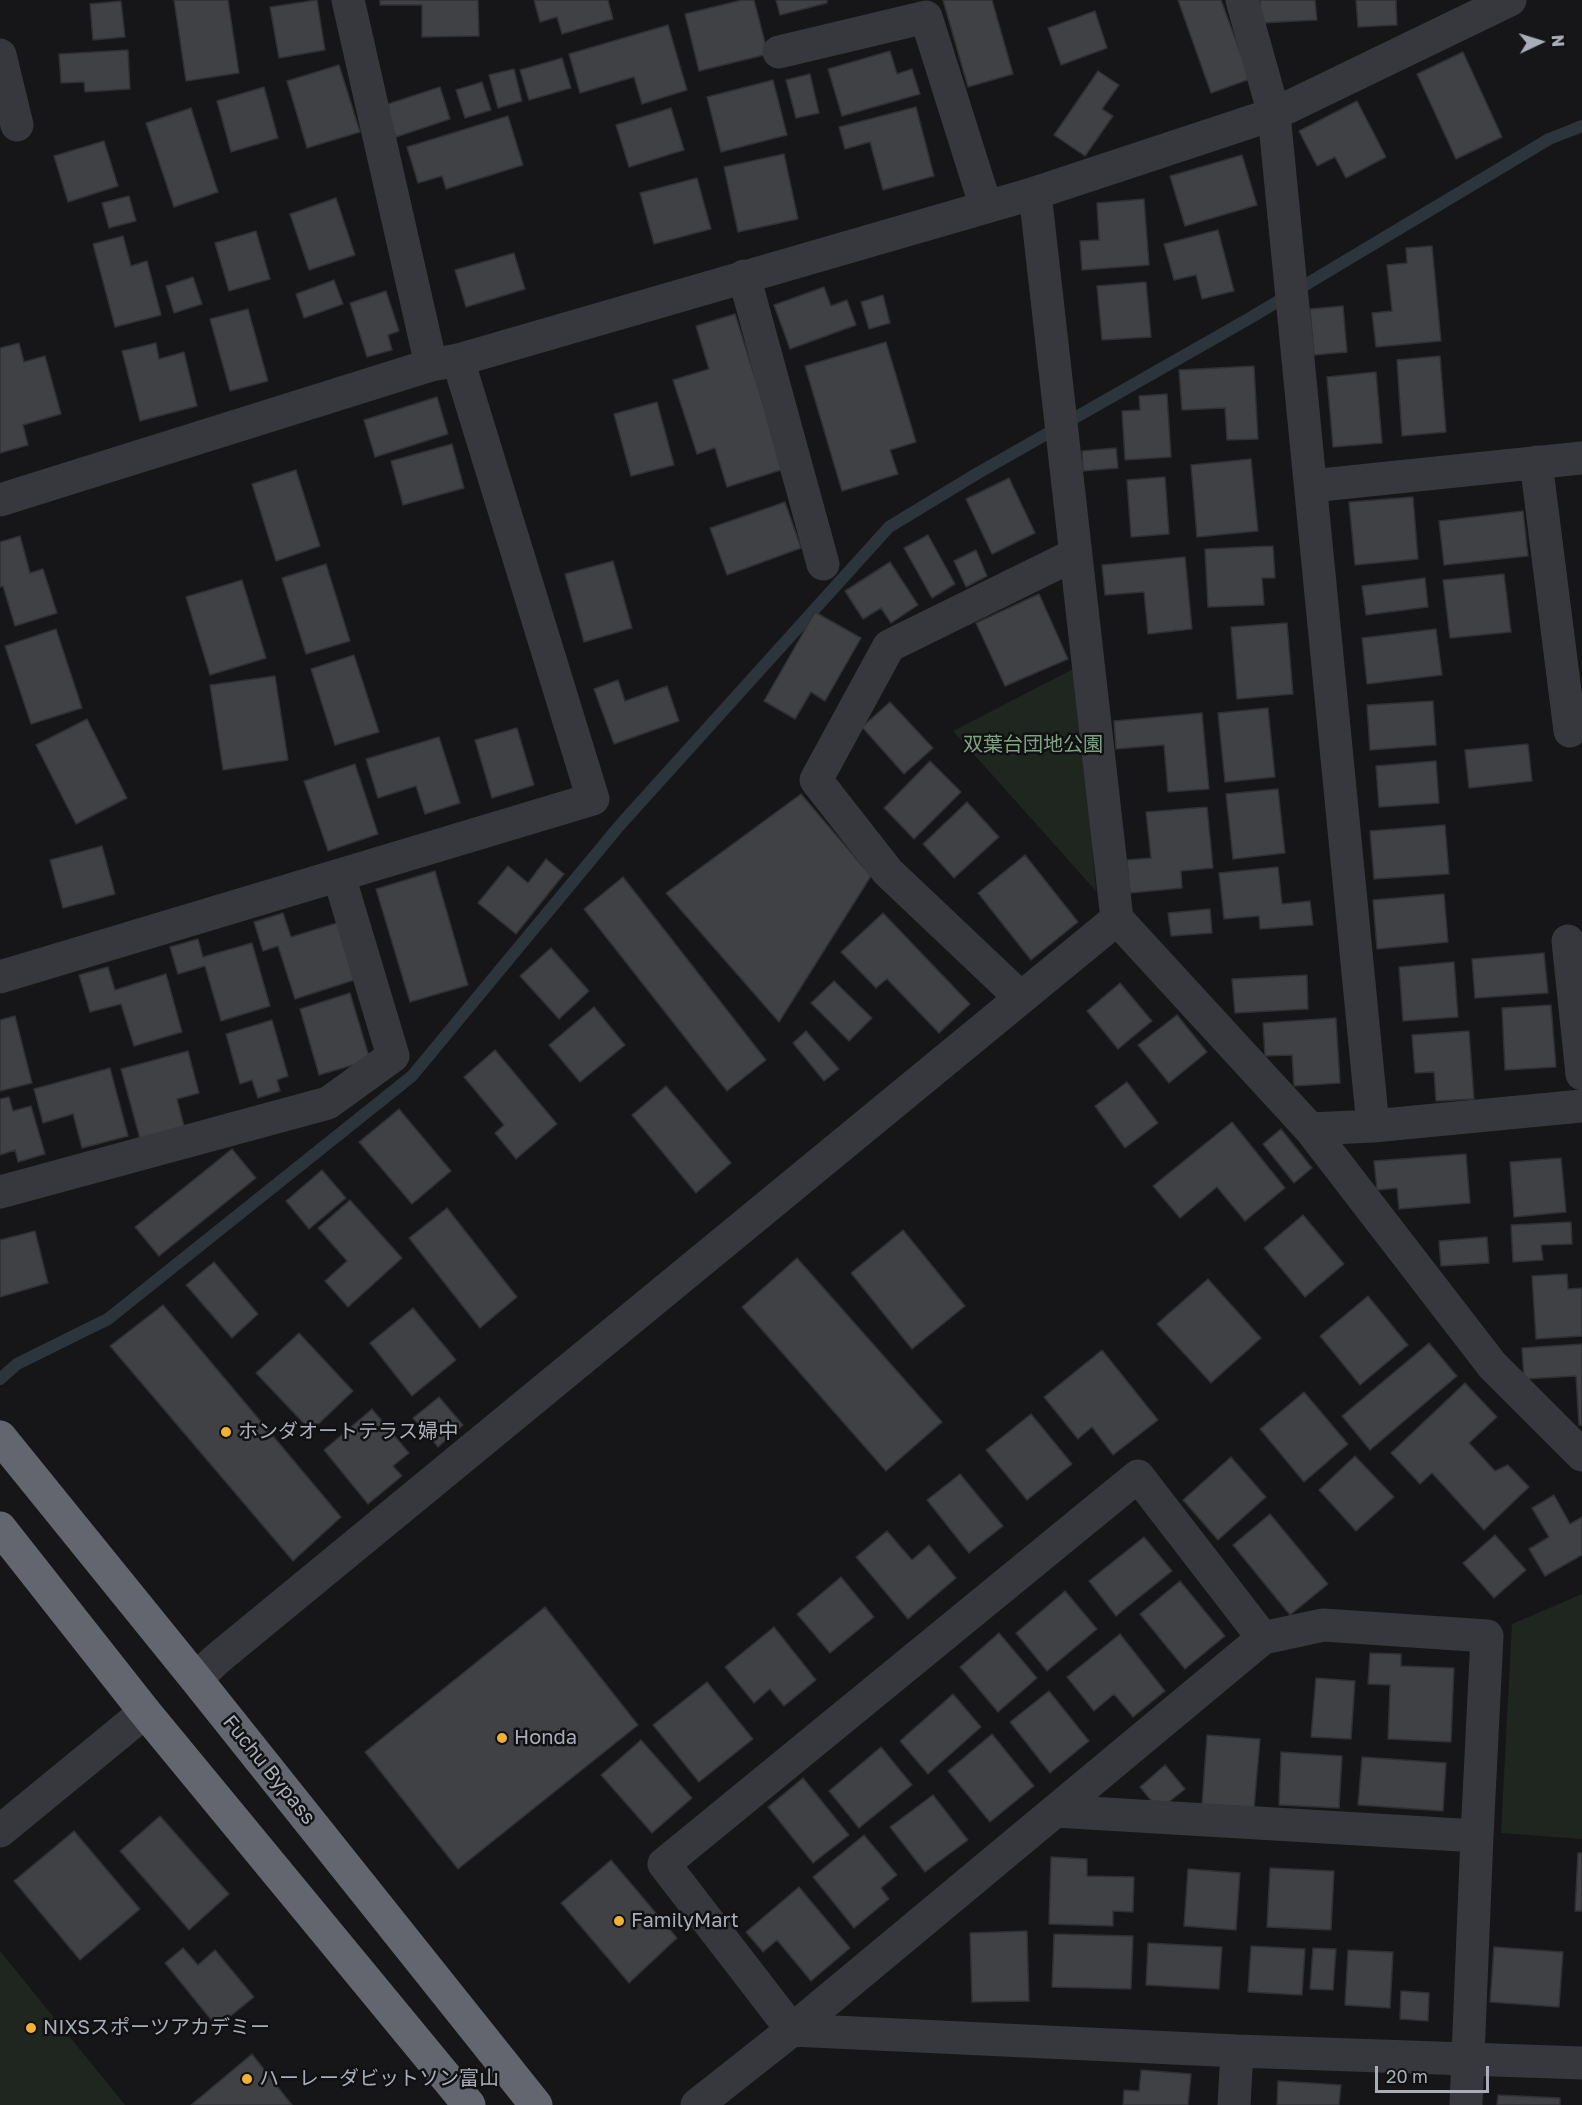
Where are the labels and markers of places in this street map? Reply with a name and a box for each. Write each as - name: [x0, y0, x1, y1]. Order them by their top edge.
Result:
- place label: ホンダオートテラス婦中: [238, 1420, 458, 1444]
- marker: ホンダオートテラス婦中: [219, 1425, 233, 1439]
- place label: Honda: [514, 1726, 577, 1750]
- marker: Honda: [495, 1731, 509, 1745]
- place label: FamilyMart: [631, 1909, 739, 1933]
- marker: FamilyMart: [612, 1914, 626, 1928]
- place label: NIXSスポーツアカデミー: [43, 2016, 270, 2040]
- marker: NIXSスポーツアカデミー: [24, 2021, 38, 2035]
- place label: ハーレーダビットソン富山: [259, 2067, 499, 2091]
- marker: ハーレーダビットソン富山: [240, 2072, 254, 2086]

